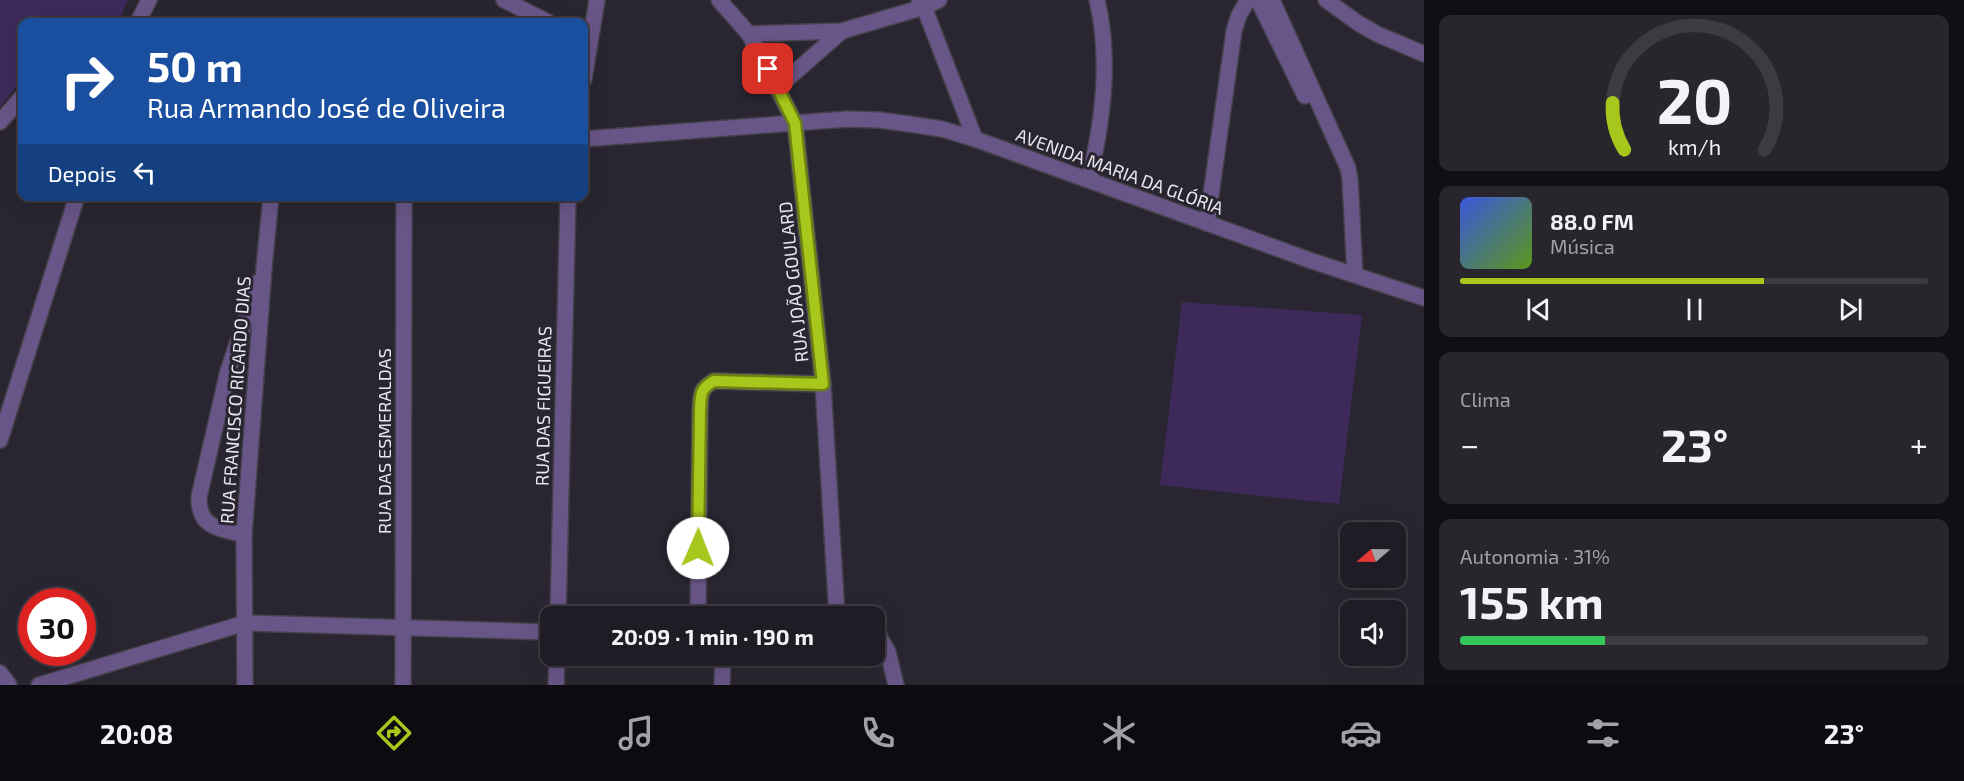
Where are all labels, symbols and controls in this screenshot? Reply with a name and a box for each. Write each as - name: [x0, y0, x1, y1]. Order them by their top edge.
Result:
- text: 50 m: [147, 40, 243, 90]
- icon: right: [48, 42, 126, 120]
- pin: [742, 43, 793, 94]
- icon: arrive: [751, 52, 784, 85]
- text: 20: [1656, 62, 1732, 137]
- text: Rua Armando José de Oliveira: [147, 91, 506, 123]
- street label: AVENIDA MARIA DA GLÓRIA: [1013, 123, 1228, 219]
- text: km/h: [1667, 134, 1721, 159]
- icon: left: [128, 156, 161, 189]
- text: Depois: [48, 160, 116, 186]
- street label: RUA JOÃO GOULARD: [774, 201, 812, 363]
- text: 88.0 FM: [1550, 208, 1634, 234]
- text: Música: [1550, 234, 1615, 258]
- street label: RUA FRANCISCO RICARDO DIAS: [215, 275, 255, 525]
- icon: previous: [1522, 293, 1555, 326]
- icon: pause: [1678, 293, 1711, 326]
- icon: next: [1834, 293, 1867, 326]
- street label: RUA DAS FIGUEIRAS: [531, 326, 555, 486]
- street label: RUA DAS ESMERALDAS: [373, 348, 395, 534]
- text: Clima: [1460, 387, 1511, 411]
- text: 23°: [1661, 417, 1728, 471]
- text: −: [1460, 424, 1479, 464]
- text: +: [1910, 424, 1928, 464]
- position arrow: [666, 516, 730, 580]
- north arrow: [1340, 522, 1406, 588]
- map controls: [1340, 522, 1406, 666]
- text: Autonomia · 31%: [1460, 544, 1610, 568]
- text: 155 km: [1460, 574, 1604, 628]
- speed limit sign: 30: [18, 588, 96, 666]
- button: sound: [1340, 600, 1406, 666]
- text: 20:09 · 1 min · 190 m: [611, 623, 814, 649]
- icon: directions: [373, 712, 415, 754]
- icon: music: [615, 712, 657, 754]
- icon: phone: [857, 712, 899, 754]
- icon: climate: [1098, 712, 1140, 754]
- icon: car: [1340, 712, 1382, 754]
- icon: filters: [1582, 712, 1624, 754]
- text: 20:08: [100, 717, 173, 749]
- text: 23°: [1824, 717, 1864, 749]

